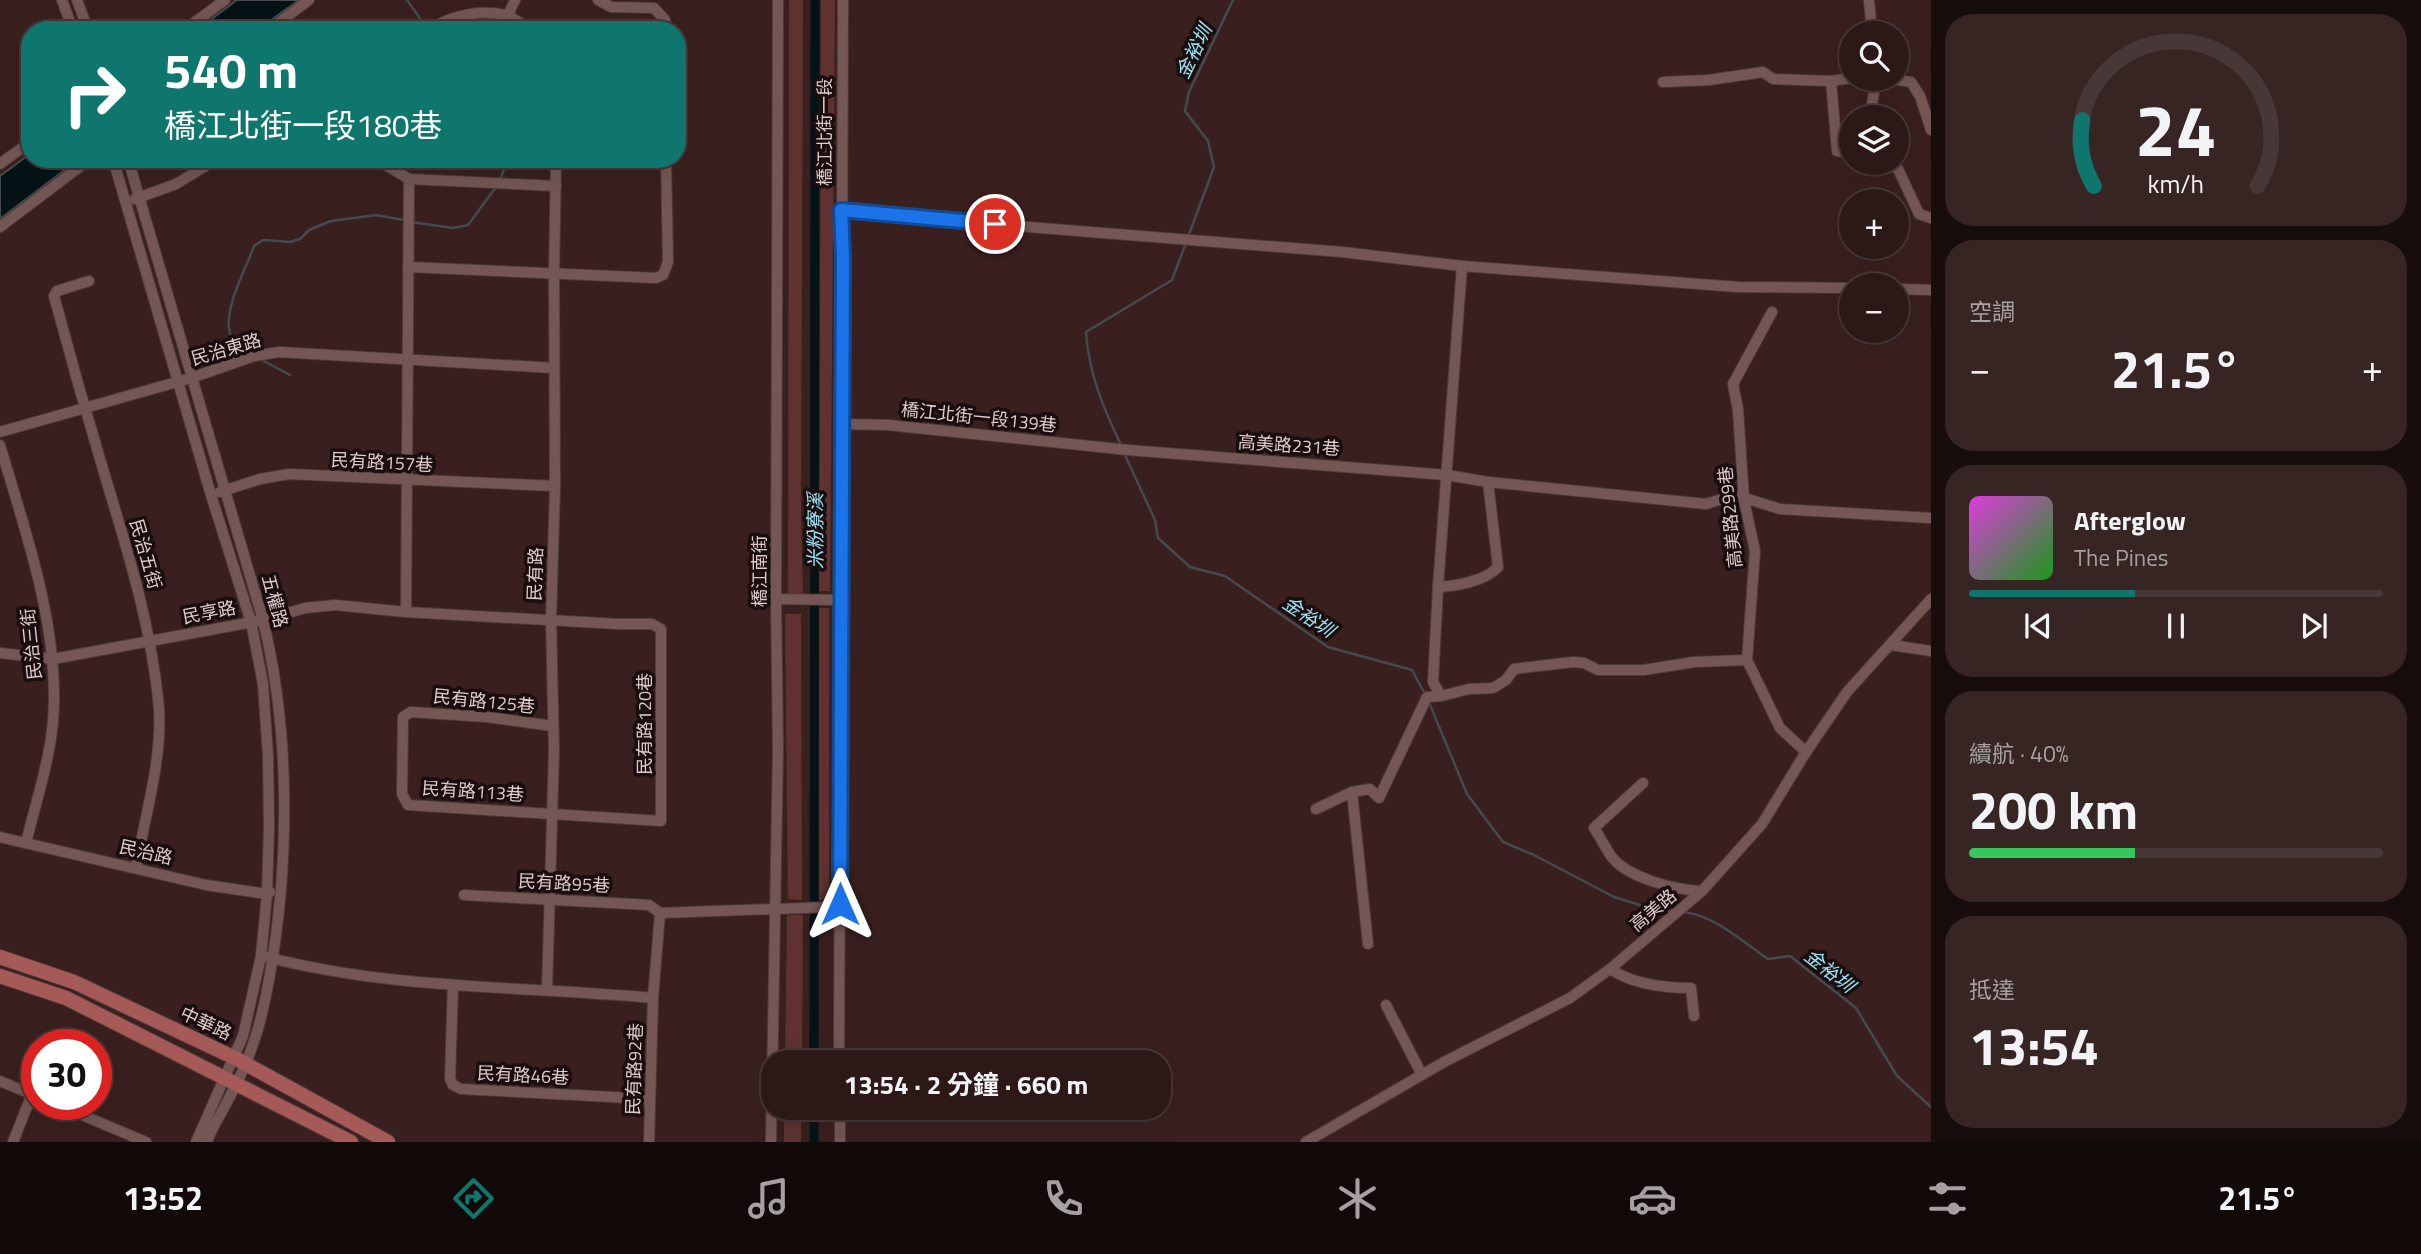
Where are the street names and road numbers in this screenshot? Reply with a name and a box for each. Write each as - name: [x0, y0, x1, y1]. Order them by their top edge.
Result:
- street label: 橋江北街一段: [811, 78, 838, 186]
- street label: 民治東路: [188, 326, 264, 372]
- street label: 橋江北街一段139巷: [900, 395, 1058, 439]
- street label: 高美路231巷: [1237, 428, 1341, 462]
- street label: 民有路157巷: [330, 446, 434, 478]
- street label: 高美路299巷: [1711, 465, 1749, 569]
- street label: 民治五街: [123, 516, 169, 592]
- street label: 橋江南街: [746, 535, 773, 607]
- street label: 民有路: [521, 547, 549, 601]
- street label: 五權路: [255, 571, 295, 631]
- street label: 民享路: [180, 594, 238, 630]
- street label: 民治三街: [14, 607, 48, 681]
- street label: 民有路120巷: [631, 673, 658, 775]
- street label: 民有路125巷: [432, 682, 536, 720]
- street label: 民有路113巷: [421, 774, 525, 808]
- street label: 民治路: [117, 833, 175, 871]
- street label: 民有路95巷: [517, 867, 611, 899]
- street label: 高美路: [1624, 882, 1682, 938]
- street label: 中華路: [176, 999, 236, 1047]
- street label: 民有路92巷: [619, 1022, 649, 1116]
- street label: 民有路46巷: [476, 1059, 570, 1091]

